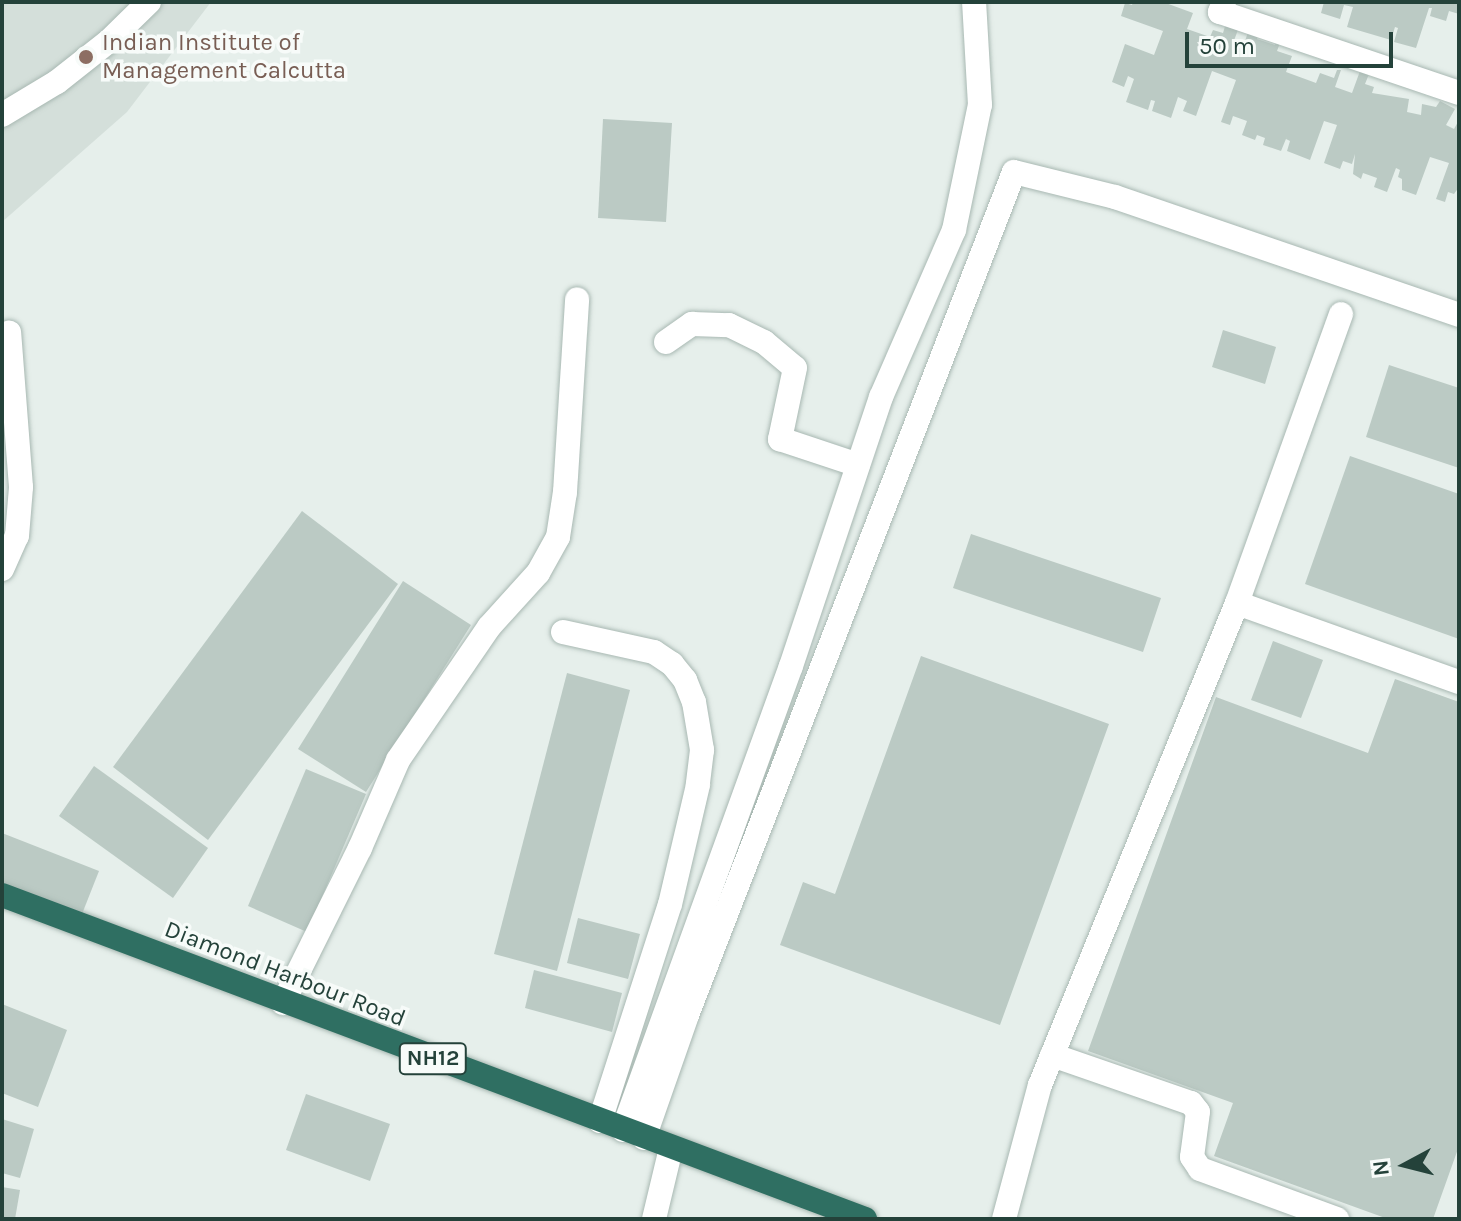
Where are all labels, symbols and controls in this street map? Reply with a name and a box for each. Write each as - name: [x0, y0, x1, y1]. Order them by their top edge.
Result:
- scale bar: [1189, 16, 1397, 66]
- place label: Indian Institute of Management Calcutta: [102, 29, 346, 85]
- text: 50 m: [1199, 32, 1255, 60]
- marker: Indian Institute of Management Calcutta: [77, 48, 95, 66]
- street label: Diamond Harbour Road: [161, 915, 409, 1033]
- road number: NH12: [397, 1041, 469, 1077]
- north arrow: [1365, 1125, 1445, 1205]
- text: N: [1367, 1159, 1395, 1177]

